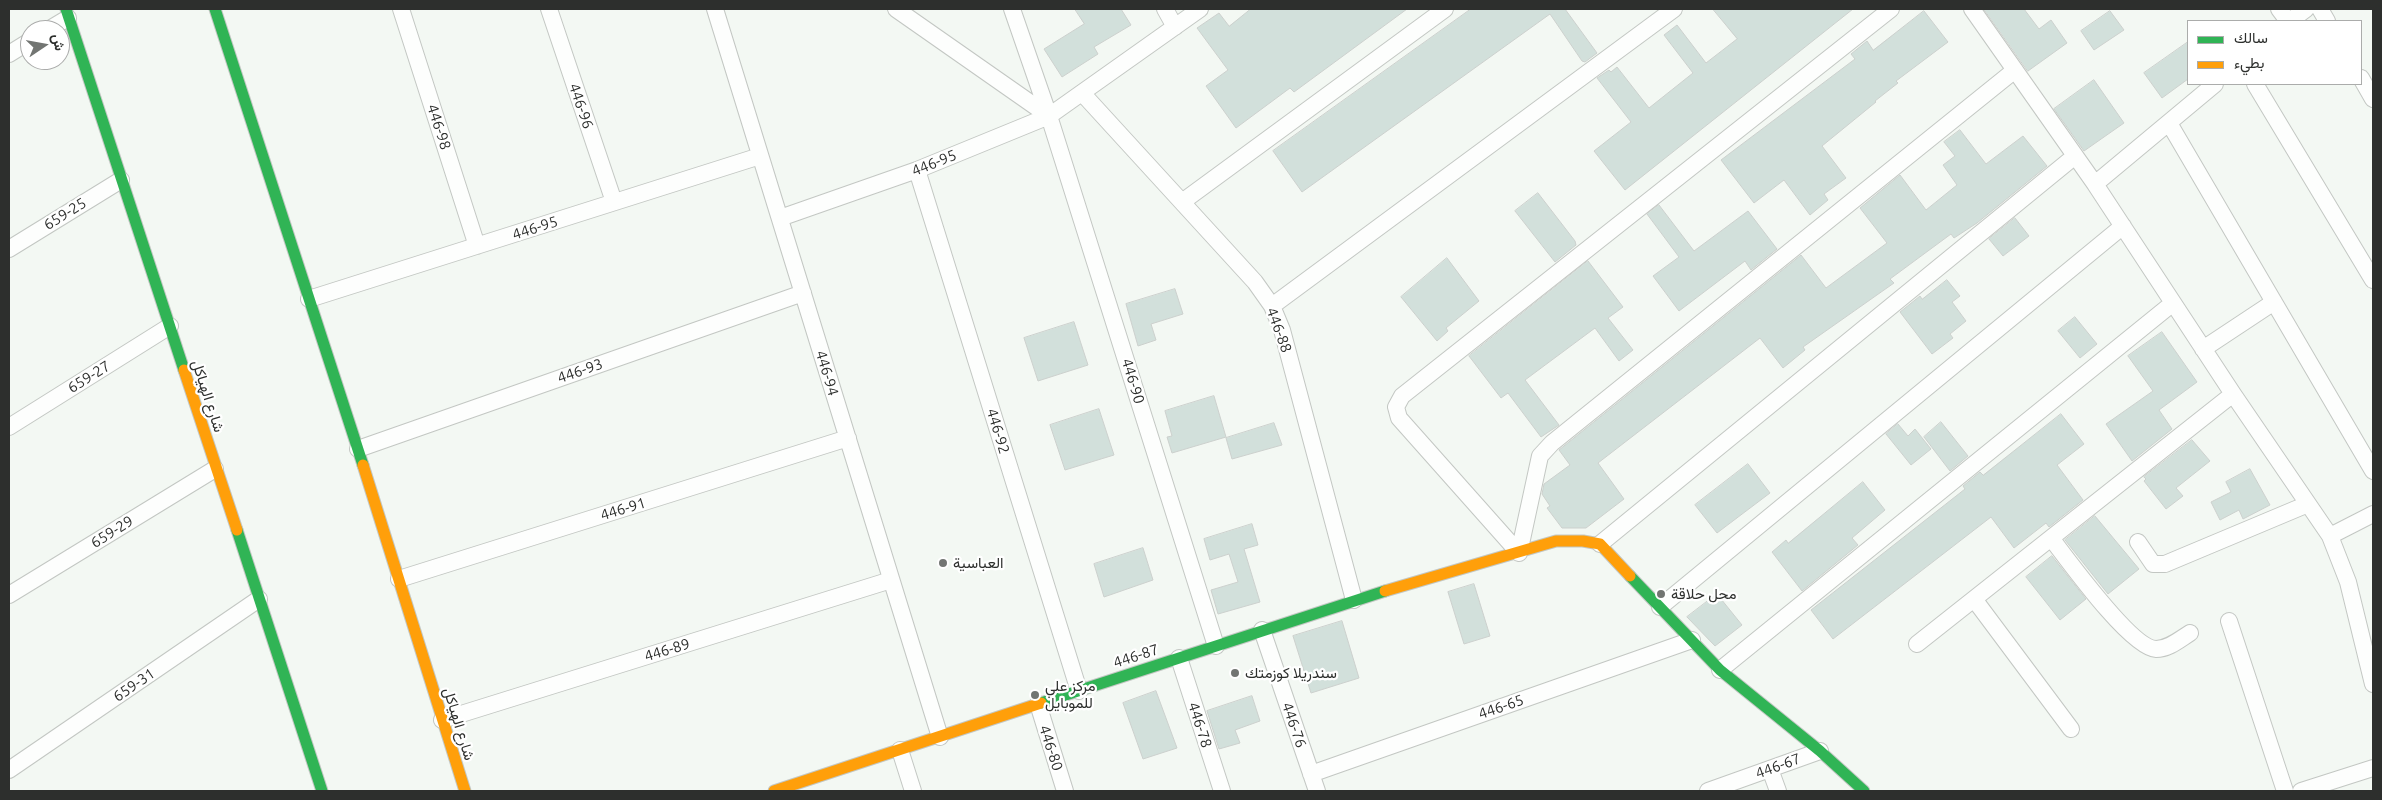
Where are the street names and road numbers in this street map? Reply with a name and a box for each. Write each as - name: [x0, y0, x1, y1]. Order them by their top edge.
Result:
- street label: 446-96: [565, 81, 597, 131]
- street label: 446-98: [423, 102, 455, 152]
- street label: 446-95: [909, 146, 959, 180]
- street label: 659-25: [40, 194, 90, 234]
- street label: 446-95: [510, 212, 560, 244]
- street label: 446-88: [1263, 305, 1295, 355]
- street label: 446-94: [812, 348, 842, 398]
- street label: 446-93: [555, 355, 605, 387]
- street label: 446-90: [1118, 356, 1148, 406]
- street label: 659-27: [64, 357, 114, 397]
- street label: شارع الهياكل: [188, 358, 228, 434]
- street label: 446-92: [983, 406, 1013, 456]
- street label: 446-91: [598, 494, 648, 524]
- street label: 659-29: [87, 512, 137, 552]
- street label: 446-89: [642, 635, 692, 665]
- street label: 446-87: [1111, 640, 1161, 672]
- street label: 659-31: [110, 664, 158, 706]
- street label: شارع الهياكل: [439, 686, 479, 762]
- street label: 446-65: [1476, 691, 1526, 723]
- street label: 446-78: [1184, 700, 1216, 750]
- street label: 446-76: [1278, 700, 1310, 750]
- street label: 446-80: [1035, 723, 1067, 773]
- street label: 446-67: [1753, 750, 1803, 782]

